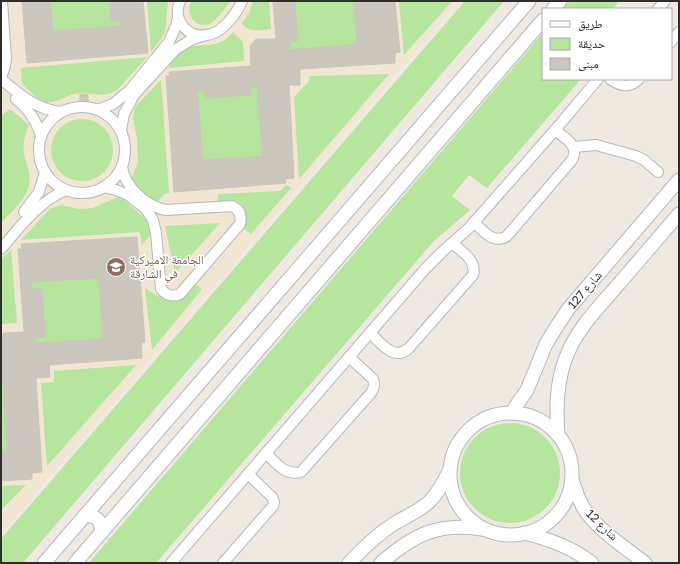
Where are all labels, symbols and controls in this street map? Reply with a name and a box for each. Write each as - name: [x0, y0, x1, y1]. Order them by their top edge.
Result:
- legend: [542, 8, 672, 80]
- text: طريق: [578, 16, 603, 31]
- text: حديقة: [578, 36, 606, 51]
- text: مبنى: [578, 56, 599, 71]
- place label: الجامعة الاميركية في الشارقة: [130, 252, 204, 284]
- school or university icon: الجامعة الاميركية في الشارقة: [105, 256, 127, 278]
- street label: شارع 127: [564, 268, 606, 312]
- street label: شارع 12: [583, 506, 622, 544]

